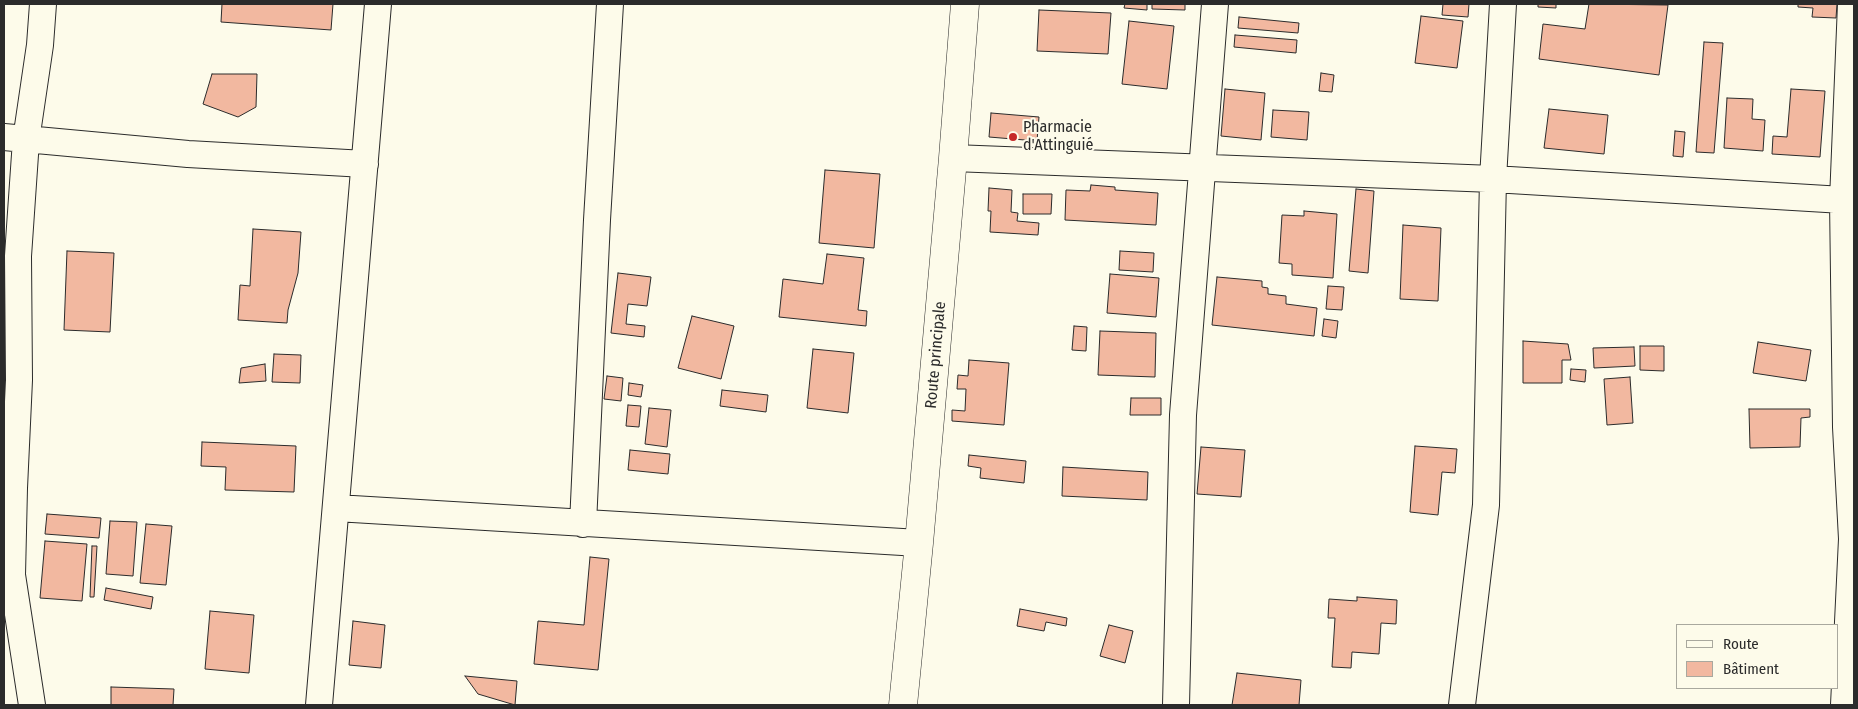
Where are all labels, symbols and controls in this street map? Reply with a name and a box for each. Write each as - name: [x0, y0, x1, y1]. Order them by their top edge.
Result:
- place label: Pharmacie d'Attinguié: [1023, 118, 1093, 156]
- marker: Pharmacie d'Attinguié: [1007, 131, 1019, 143]
- street label: Route principale: [922, 301, 950, 409]
- legend: [1676, 624, 1838, 689]
- text: Route: [1723, 635, 1759, 653]
- text: Bâtiment: [1723, 660, 1779, 678]

